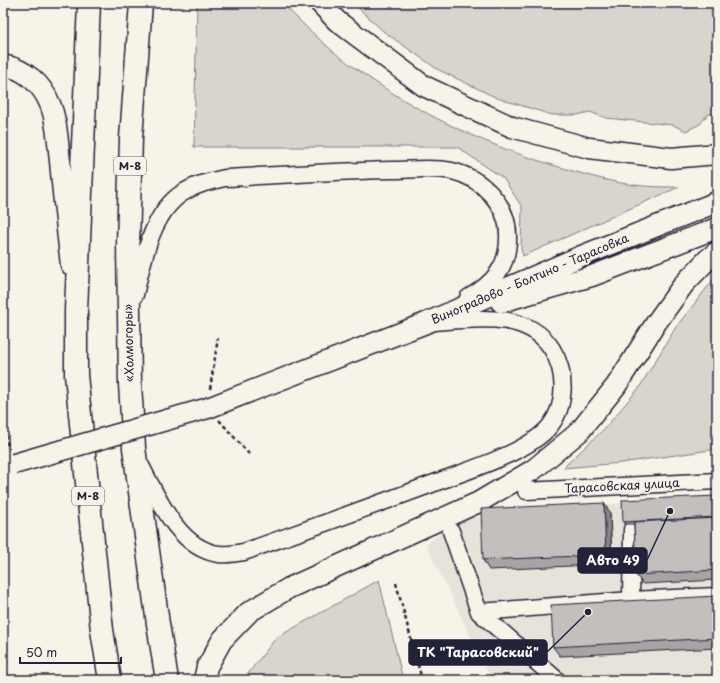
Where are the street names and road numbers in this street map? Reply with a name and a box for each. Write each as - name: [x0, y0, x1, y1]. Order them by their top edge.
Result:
- road number: М-8: [114, 157, 146, 175]
- street label: Виноградово - Болтино - Тарасовка: [428, 228, 632, 328]
- street label: «Холмогоры»: [118, 304, 138, 382]
- street label: Тарасовская улица: [564, 473, 680, 497]
- road number: М-8: [72, 487, 104, 505]

